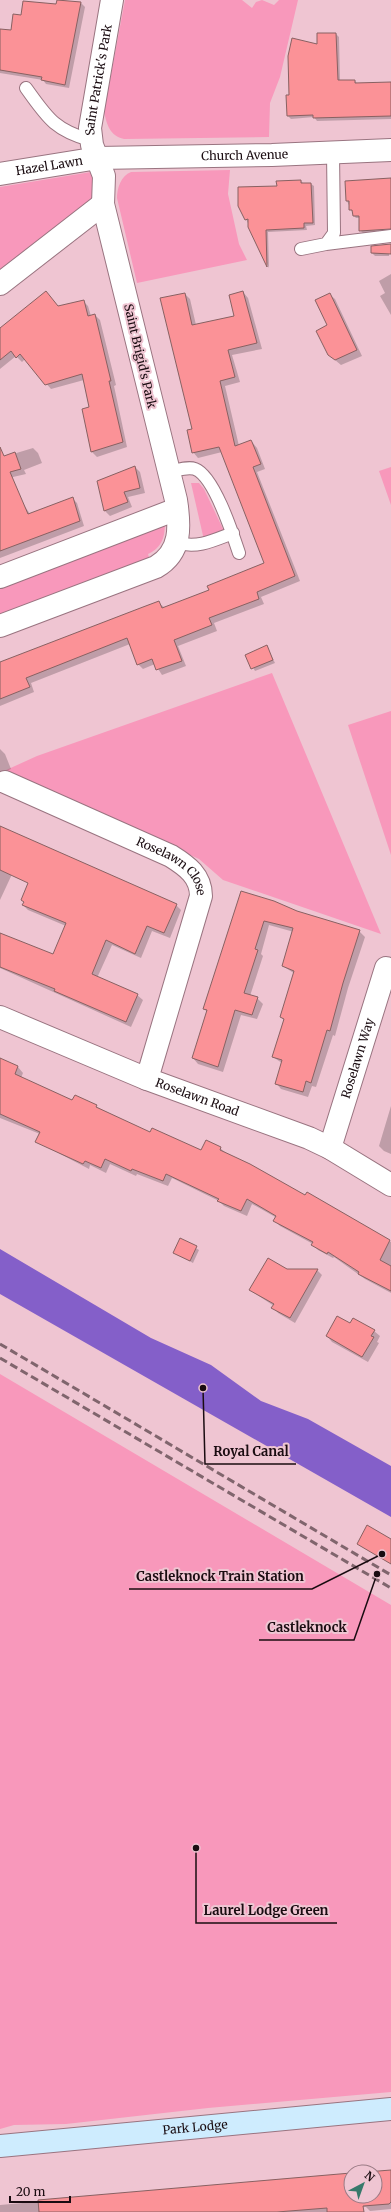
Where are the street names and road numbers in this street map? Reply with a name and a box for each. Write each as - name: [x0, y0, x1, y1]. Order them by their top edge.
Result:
- street label: Saint Patrick's Park: [82, 23, 115, 136]
- street label: Church Avenue: [201, 146, 288, 163]
- street label: Hazel Lawn: [15, 153, 84, 178]
- street label: Saint Brigid's Park: [121, 302, 160, 410]
- street label: Roselawn Close: [134, 833, 209, 896]
- street label: Roselawn Way: [338, 1016, 377, 1100]
- street label: Roselawn Road: [154, 1075, 241, 1119]
- street label: Park Lodge: [162, 2117, 228, 2138]

